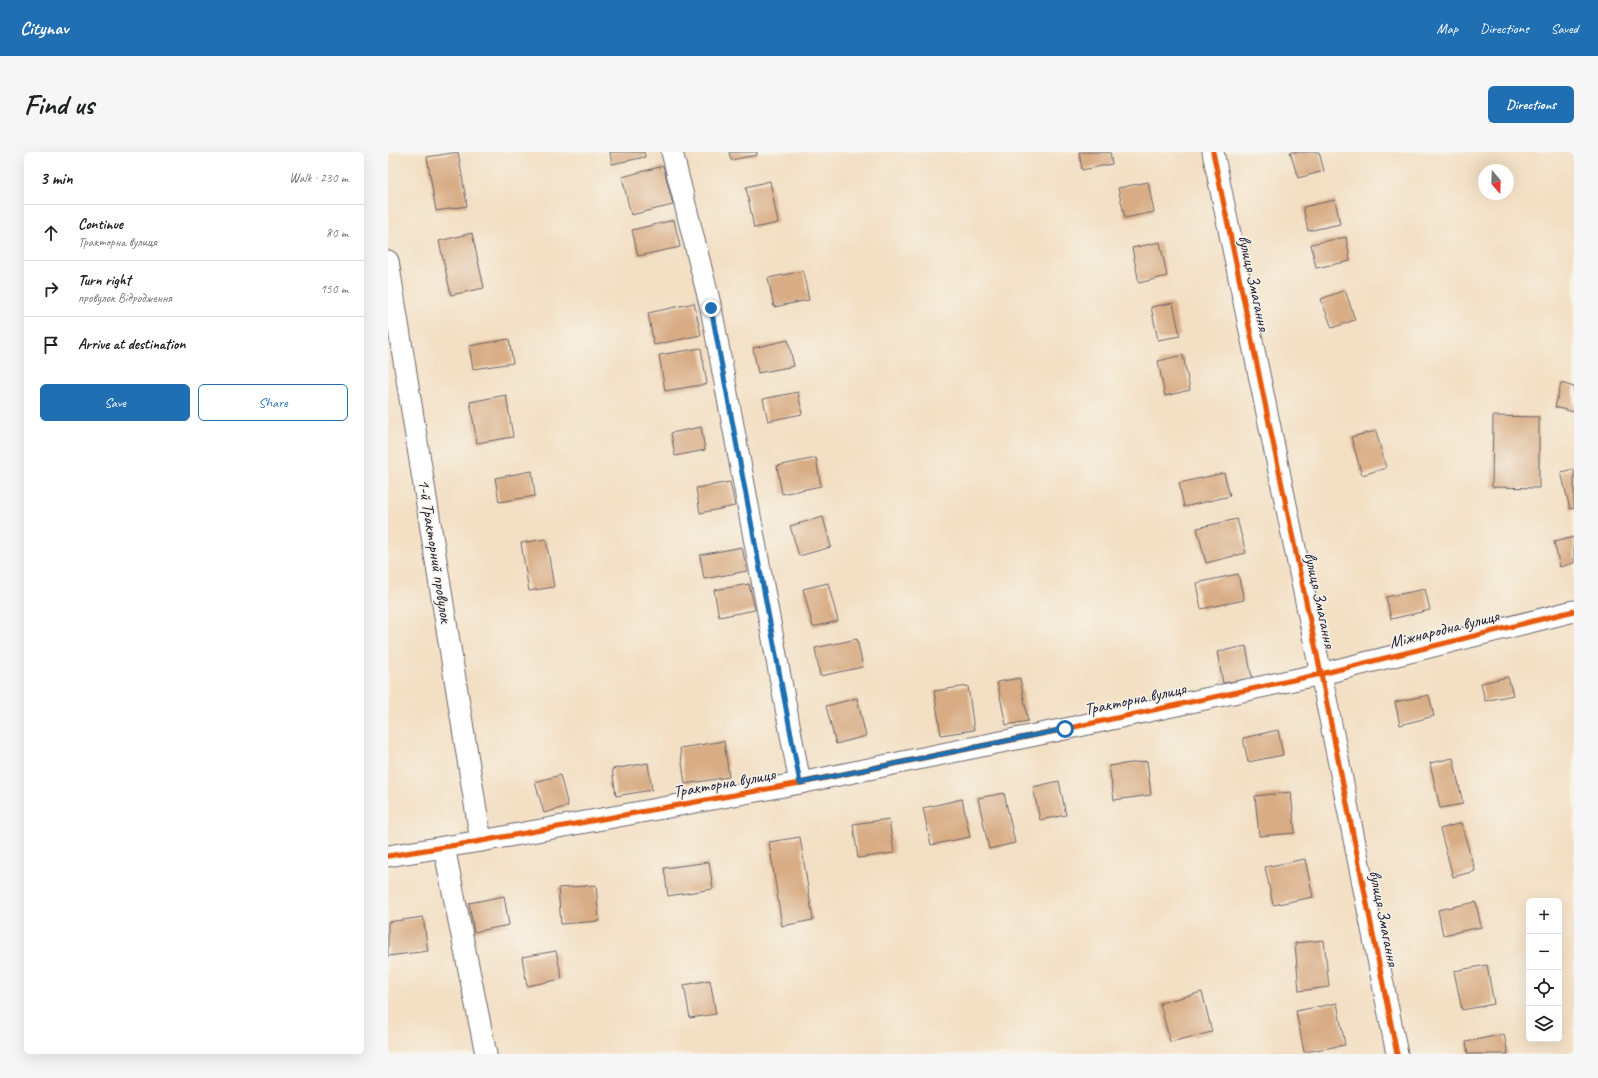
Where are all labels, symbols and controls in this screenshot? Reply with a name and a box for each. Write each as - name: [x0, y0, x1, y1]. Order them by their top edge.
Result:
- text: Citynav: [20, 16, 68, 40]
- text: Map: [1437, 20, 1458, 37]
- text: Directions: [1480, 20, 1529, 37]
- text: Saved: [1551, 20, 1578, 37]
- button: Directions: [1488, 86, 1574, 123]
- text: Find us: [24, 87, 94, 122]
- north arrow: [1478, 164, 1514, 200]
- text: 3 min: [40, 168, 73, 189]
- text: Walk · 230 m: [289, 170, 348, 186]
- text: Continue: [78, 215, 123, 234]
- icon: ahead: [40, 222, 62, 244]
- text: 80 m: [326, 225, 348, 241]
- street label: вулиця Змагання: [1234, 233, 1275, 334]
- text: Тракторна вулиця: [78, 234, 157, 250]
- text: Turn right: [78, 271, 131, 290]
- icon: right: [40, 278, 62, 300]
- text: 150 m: [320, 281, 348, 297]
- text: провулок Відродження: [78, 290, 172, 306]
- route end: [702, 299, 720, 317]
- icon: arrive: [40, 334, 62, 356]
- text: Arrive at destination: [78, 335, 185, 354]
- button: Save: [40, 384, 190, 421]
- button: Share: [198, 384, 348, 421]
- street label: 1-й Тракторний провулок: [413, 478, 457, 626]
- street label: вулиця Змагання: [1300, 550, 1341, 651]
- street label: Міжнародна вулиця: [1387, 605, 1502, 653]
- street label: Тракторна вулиця: [1082, 678, 1189, 720]
- route start: [1056, 720, 1074, 738]
- street label: Тракторна вулиця: [671, 764, 778, 802]
- street label: вулиця Змагання: [1364, 868, 1404, 969]
- map controls: [1526, 898, 1562, 1042]
- button: +: [1526, 898, 1562, 934]
- button: −: [1526, 934, 1562, 970]
- button: locate: [1526, 970, 1562, 1006]
- button: layers: [1526, 1006, 1562, 1042]

